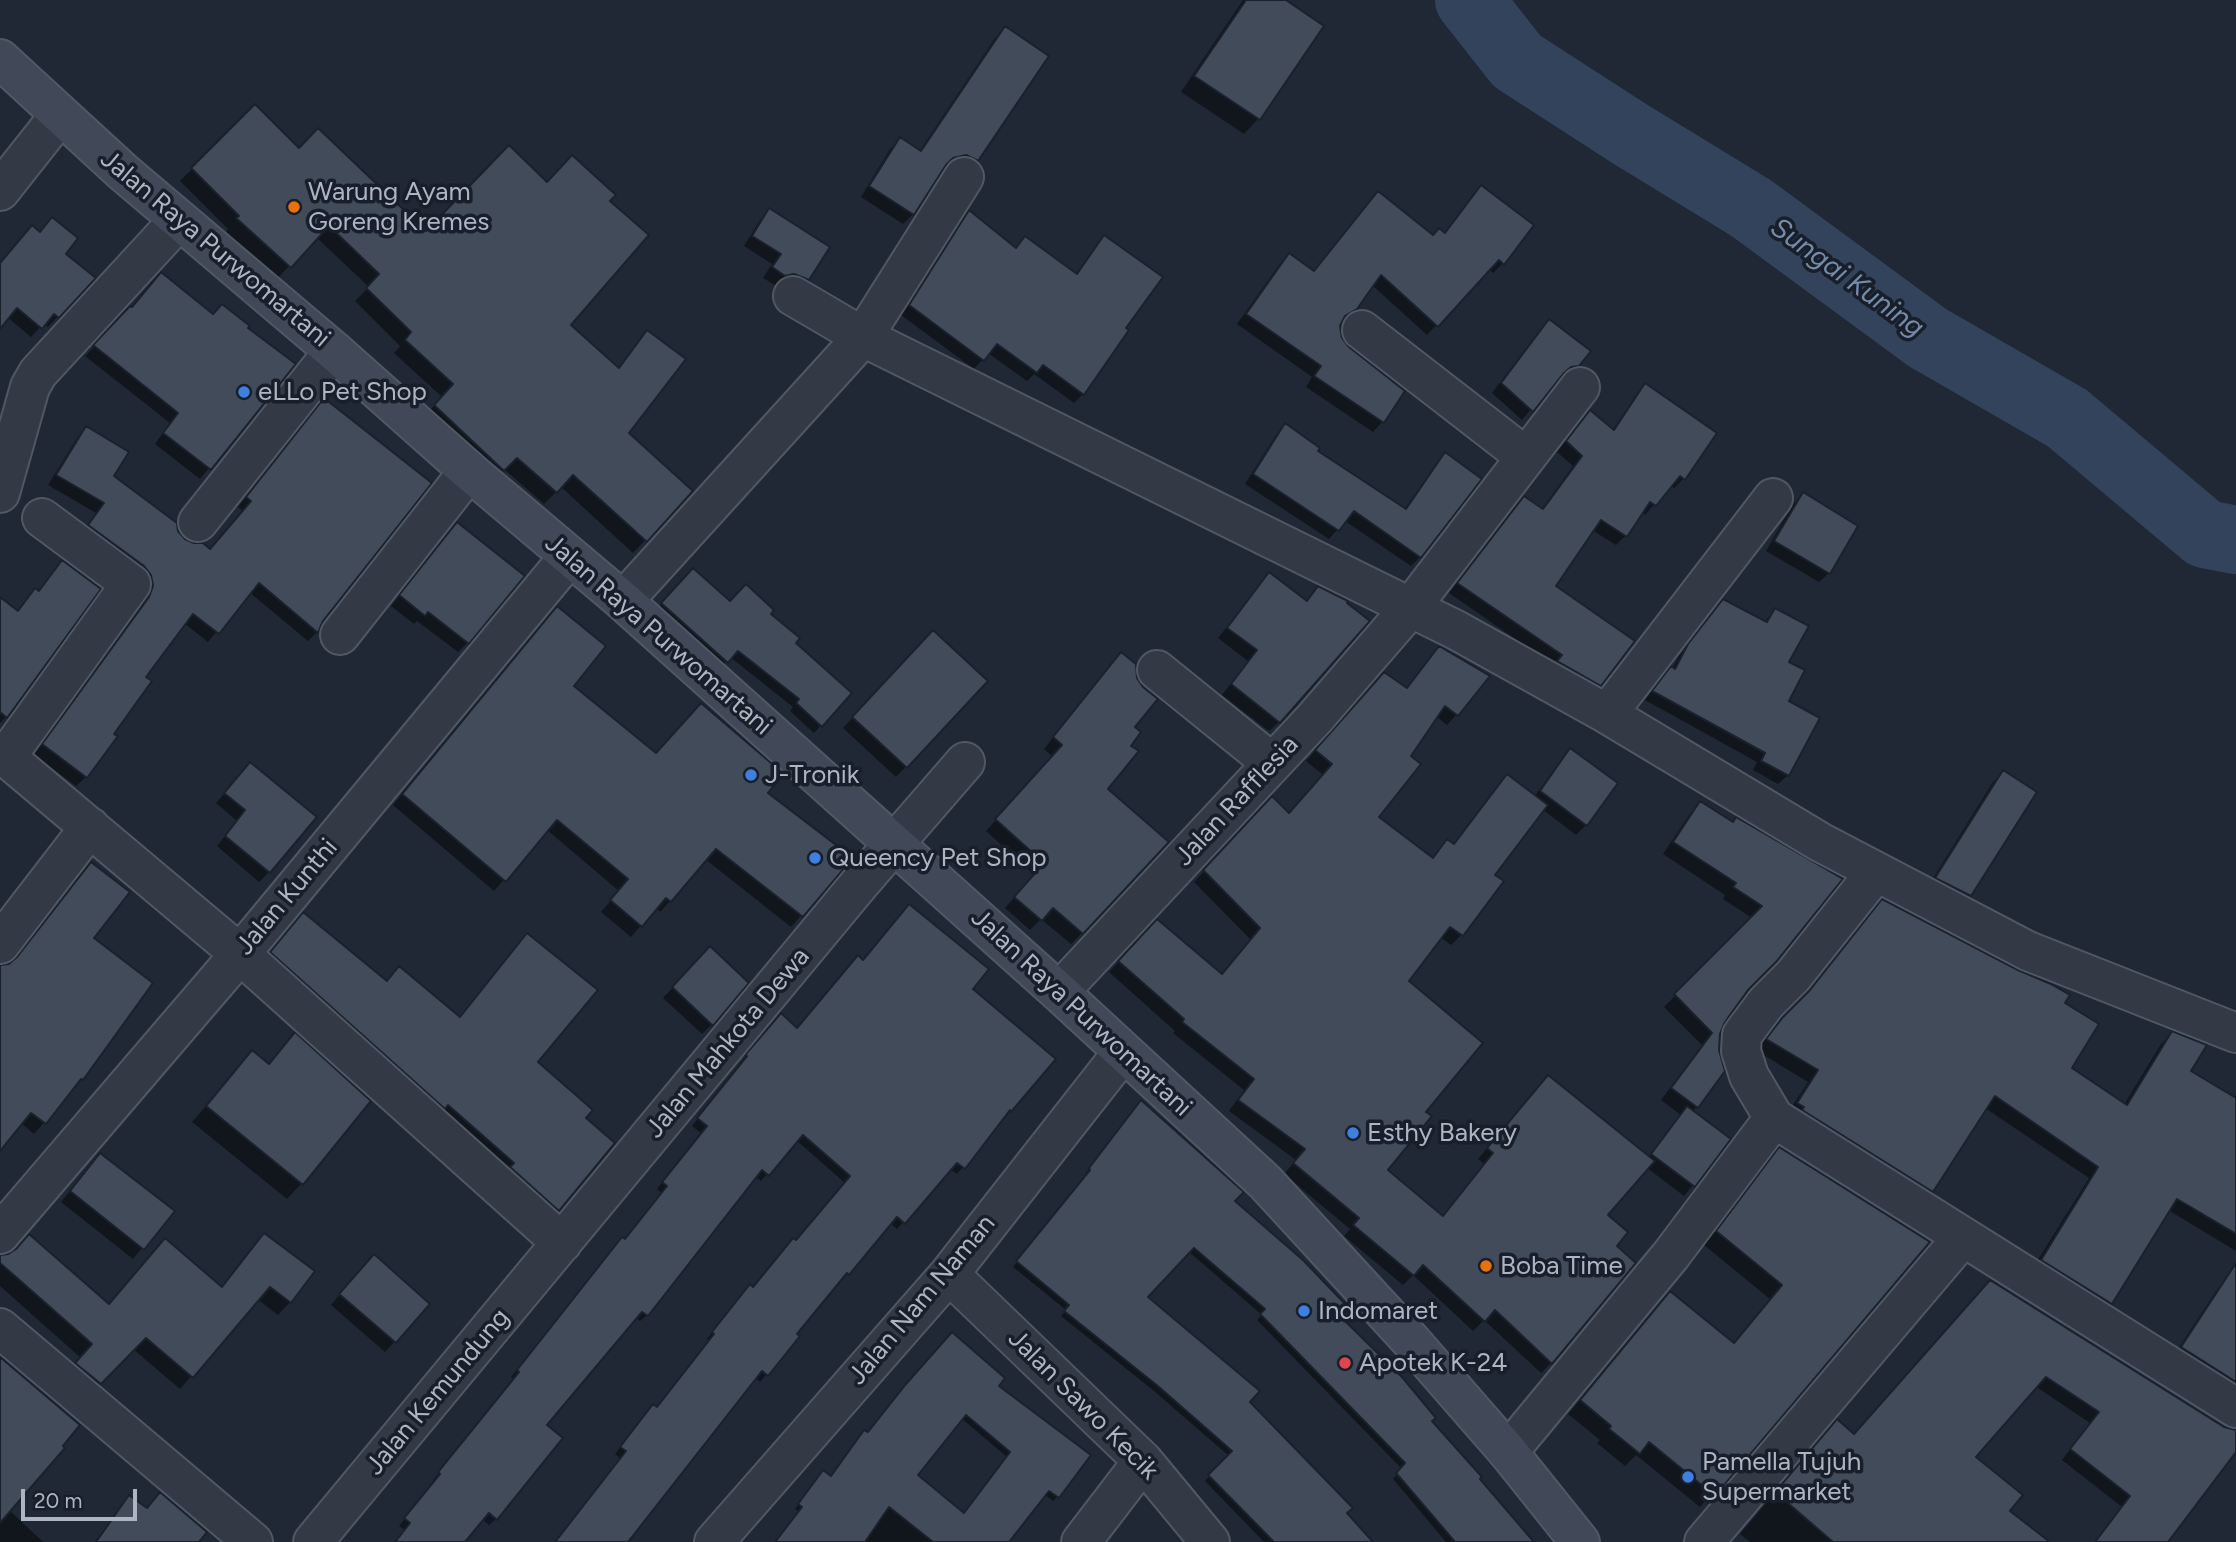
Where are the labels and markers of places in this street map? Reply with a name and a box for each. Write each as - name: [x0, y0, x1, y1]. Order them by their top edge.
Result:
- place label: Warung Ayam Goreng Kremes: [308, 176, 489, 238]
- marker: Warung Ayam Goreng Kremes: [286, 199, 302, 215]
- place label: eLLo Pet Shop: [258, 376, 427, 408]
- marker: eLLo Pet Shop: [236, 384, 252, 400]
- place label: J-Tronik: [765, 759, 859, 791]
- marker: J-Tronik: [743, 767, 759, 783]
- place label: Queency Pet Shop: [829, 842, 1047, 874]
- marker: Queency Pet Shop: [807, 850, 823, 866]
- place label: Esthy Bakery: [1367, 1117, 1517, 1149]
- marker: Esthy Bakery: [1345, 1125, 1361, 1141]
- place label: Boba Time: [1500, 1250, 1623, 1282]
- marker: Boba Time: [1478, 1258, 1494, 1274]
- place label: Indomaret: [1318, 1295, 1438, 1327]
- marker: Indomaret: [1296, 1303, 1312, 1319]
- place label: Apotek K-24: [1359, 1347, 1507, 1379]
- marker: Apotek K-24: [1337, 1355, 1353, 1371]
- place label: Pamella Tujuh Supermarket: [1702, 1446, 1861, 1508]
- marker: Pamella Tujuh Supermarket: [1680, 1469, 1696, 1485]

